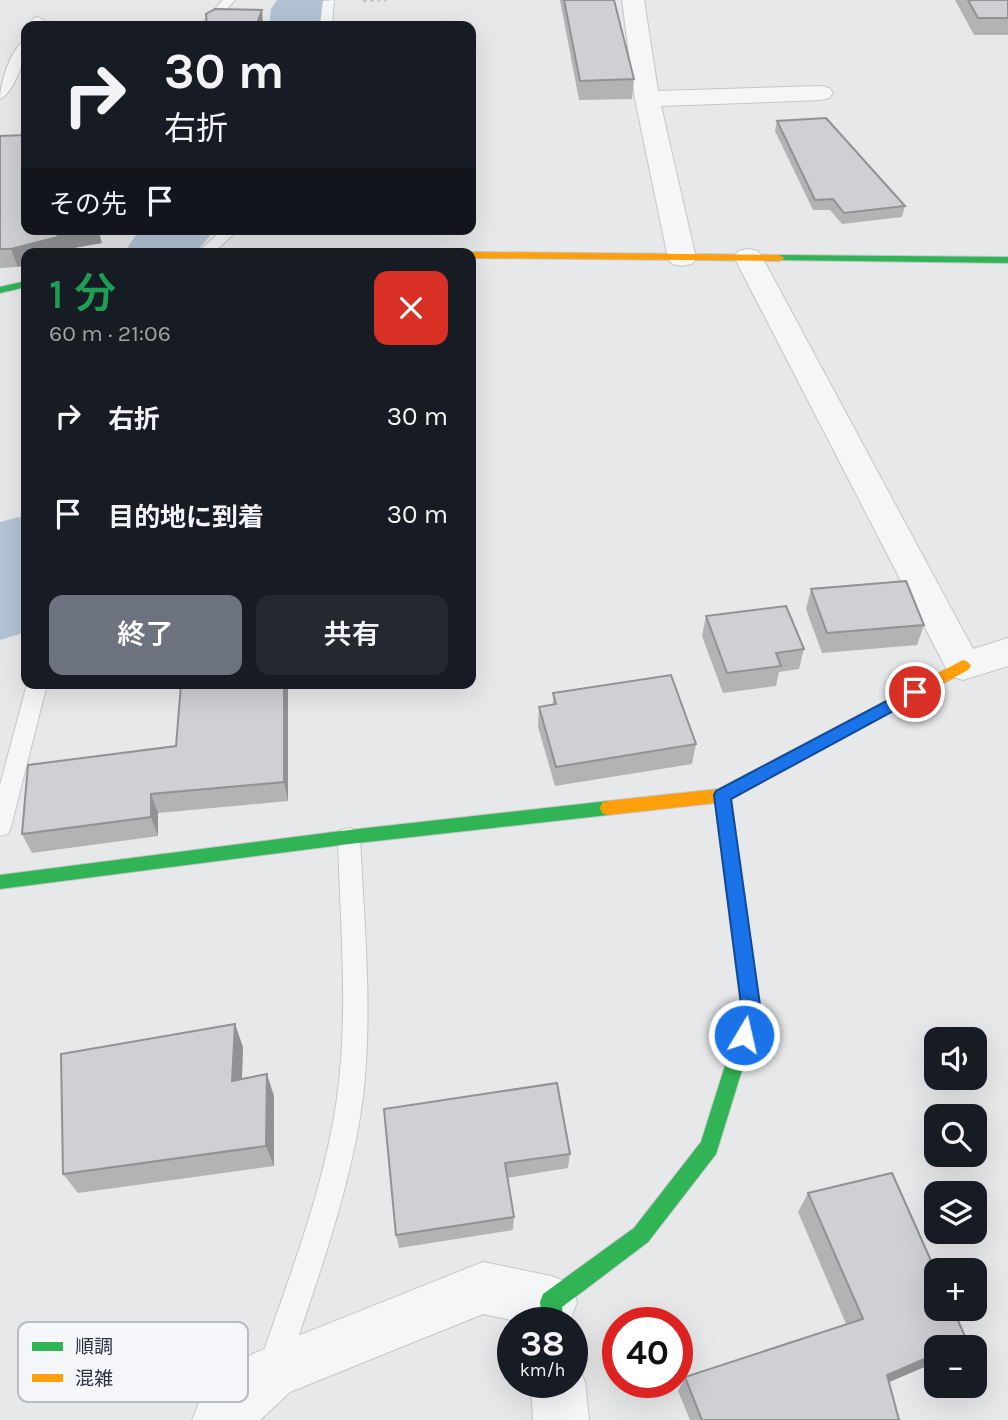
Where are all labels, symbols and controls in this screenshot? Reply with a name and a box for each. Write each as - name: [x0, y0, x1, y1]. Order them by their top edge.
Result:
- text: 30 m: [164, 43, 284, 100]
- icon: right: [49, 49, 140, 140]
- text: 右折: [164, 110, 228, 147]
- icon: arrive: [141, 182, 179, 220]
- text: その先: [49, 189, 127, 220]
- text: 1 分: [49, 269, 116, 319]
- button: close: [374, 271, 448, 345]
- text: 60 m · 21:06: [49, 320, 171, 347]
- icon: right: [49, 397, 87, 435]
- text: 30 m: [387, 401, 448, 432]
- text: 右折: [108, 404, 160, 435]
- icon: arrive: [49, 495, 87, 533]
- text: 30 m: [387, 499, 448, 530]
- text: 目的地に到着: [108, 502, 264, 533]
- button: 終了: [49, 595, 242, 675]
- button: 共有: [256, 595, 448, 675]
- pin: [885, 662, 945, 722]
- icon: arrive: [896, 673, 934, 711]
- position arrow: [707, 998, 781, 1072]
- map controls: [924, 1027, 987, 1398]
- button: sound: [924, 1027, 987, 1090]
- button: search: [924, 1104, 987, 1167]
- button: layers: [924, 1181, 987, 1244]
- button: +: [924, 1258, 987, 1321]
- speed limit sign: 40: [602, 1307, 693, 1398]
- legend: [18, 1322, 248, 1402]
- text: 38: [520, 1323, 565, 1364]
- button: −: [924, 1335, 987, 1398]
- text: 順調: [75, 1336, 113, 1358]
- text: km/h: [520, 1359, 565, 1381]
- text: 混雑: [75, 1368, 113, 1390]

